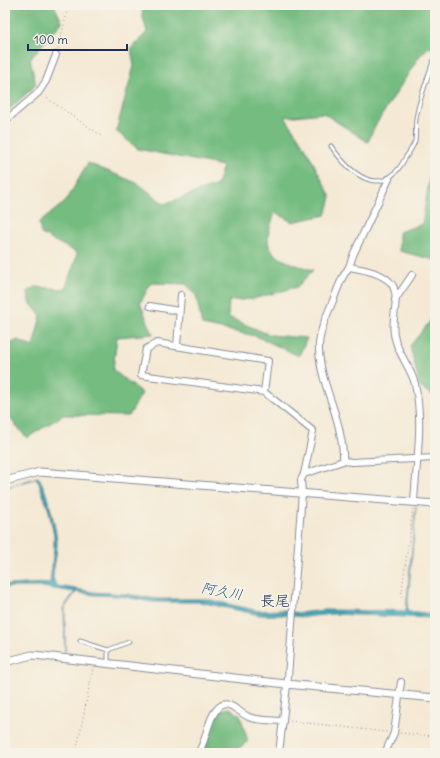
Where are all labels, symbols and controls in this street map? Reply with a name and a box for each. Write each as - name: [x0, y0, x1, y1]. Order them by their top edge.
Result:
- scale bar: [28, 26, 127, 52]
- text: 100 m: [34, 32, 68, 47]
- water label: 阿久川: [200, 578, 244, 604]
- district label: 長尾: [260, 591, 290, 610]

